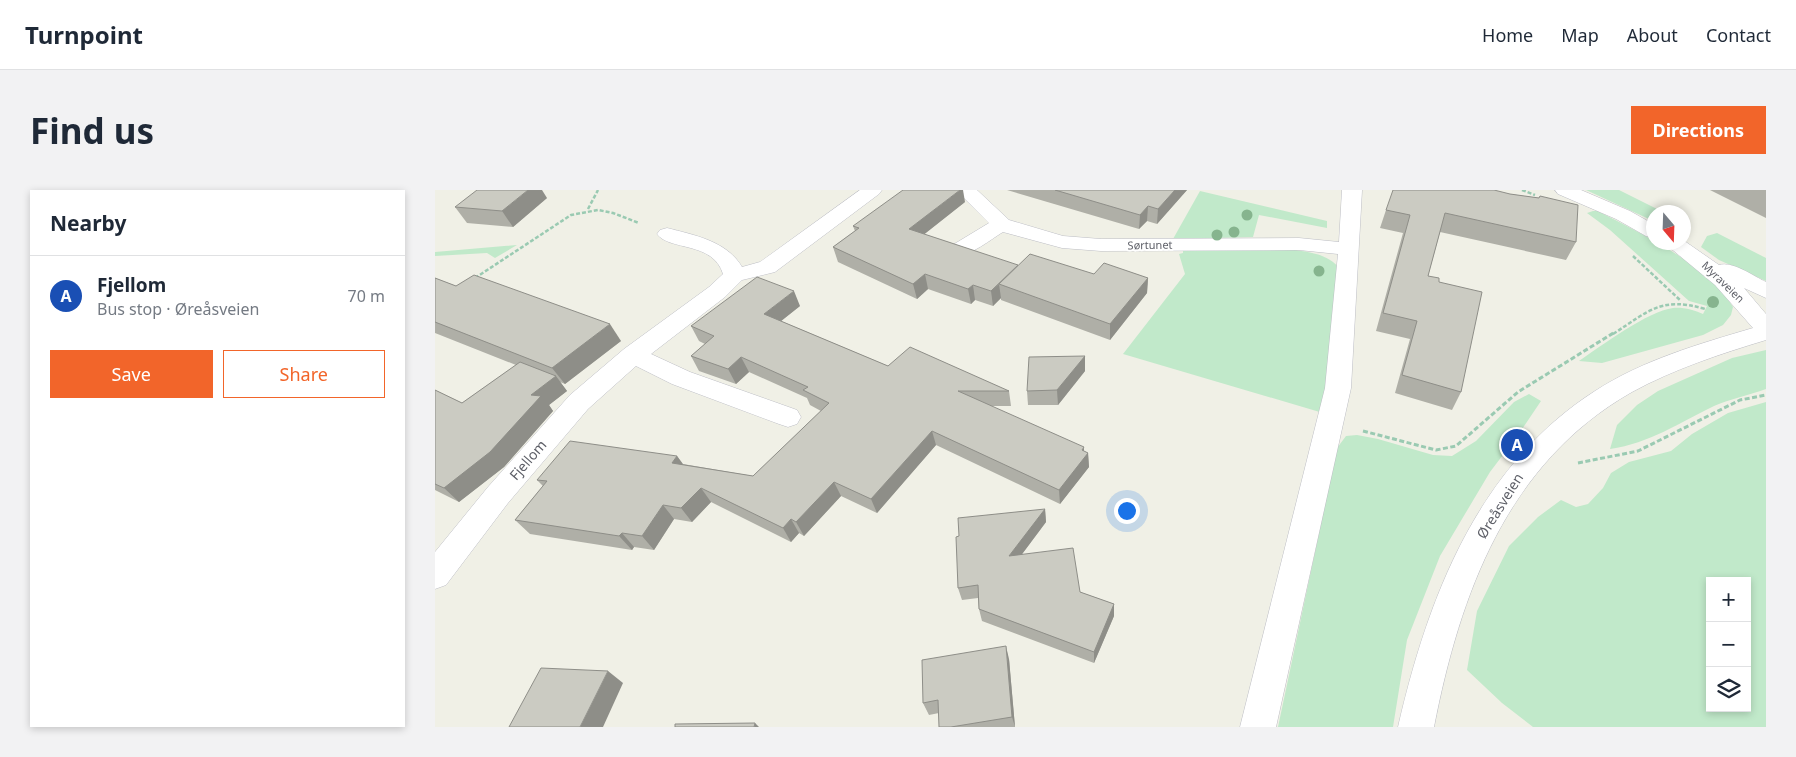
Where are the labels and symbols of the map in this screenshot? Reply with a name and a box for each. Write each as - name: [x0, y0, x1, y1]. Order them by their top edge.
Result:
- north arrow: [1646, 205, 1691, 250]
- street label: Sørtunet: [1127, 237, 1173, 252]
- street label: Myraveien: [1699, 258, 1748, 306]
- pin: A: [1501, 426, 1533, 464]
- street label: Fjellom: [505, 435, 550, 484]
- street label: Øreåsveien: [1472, 469, 1527, 542]
- your location: [1114, 498, 1140, 524]

